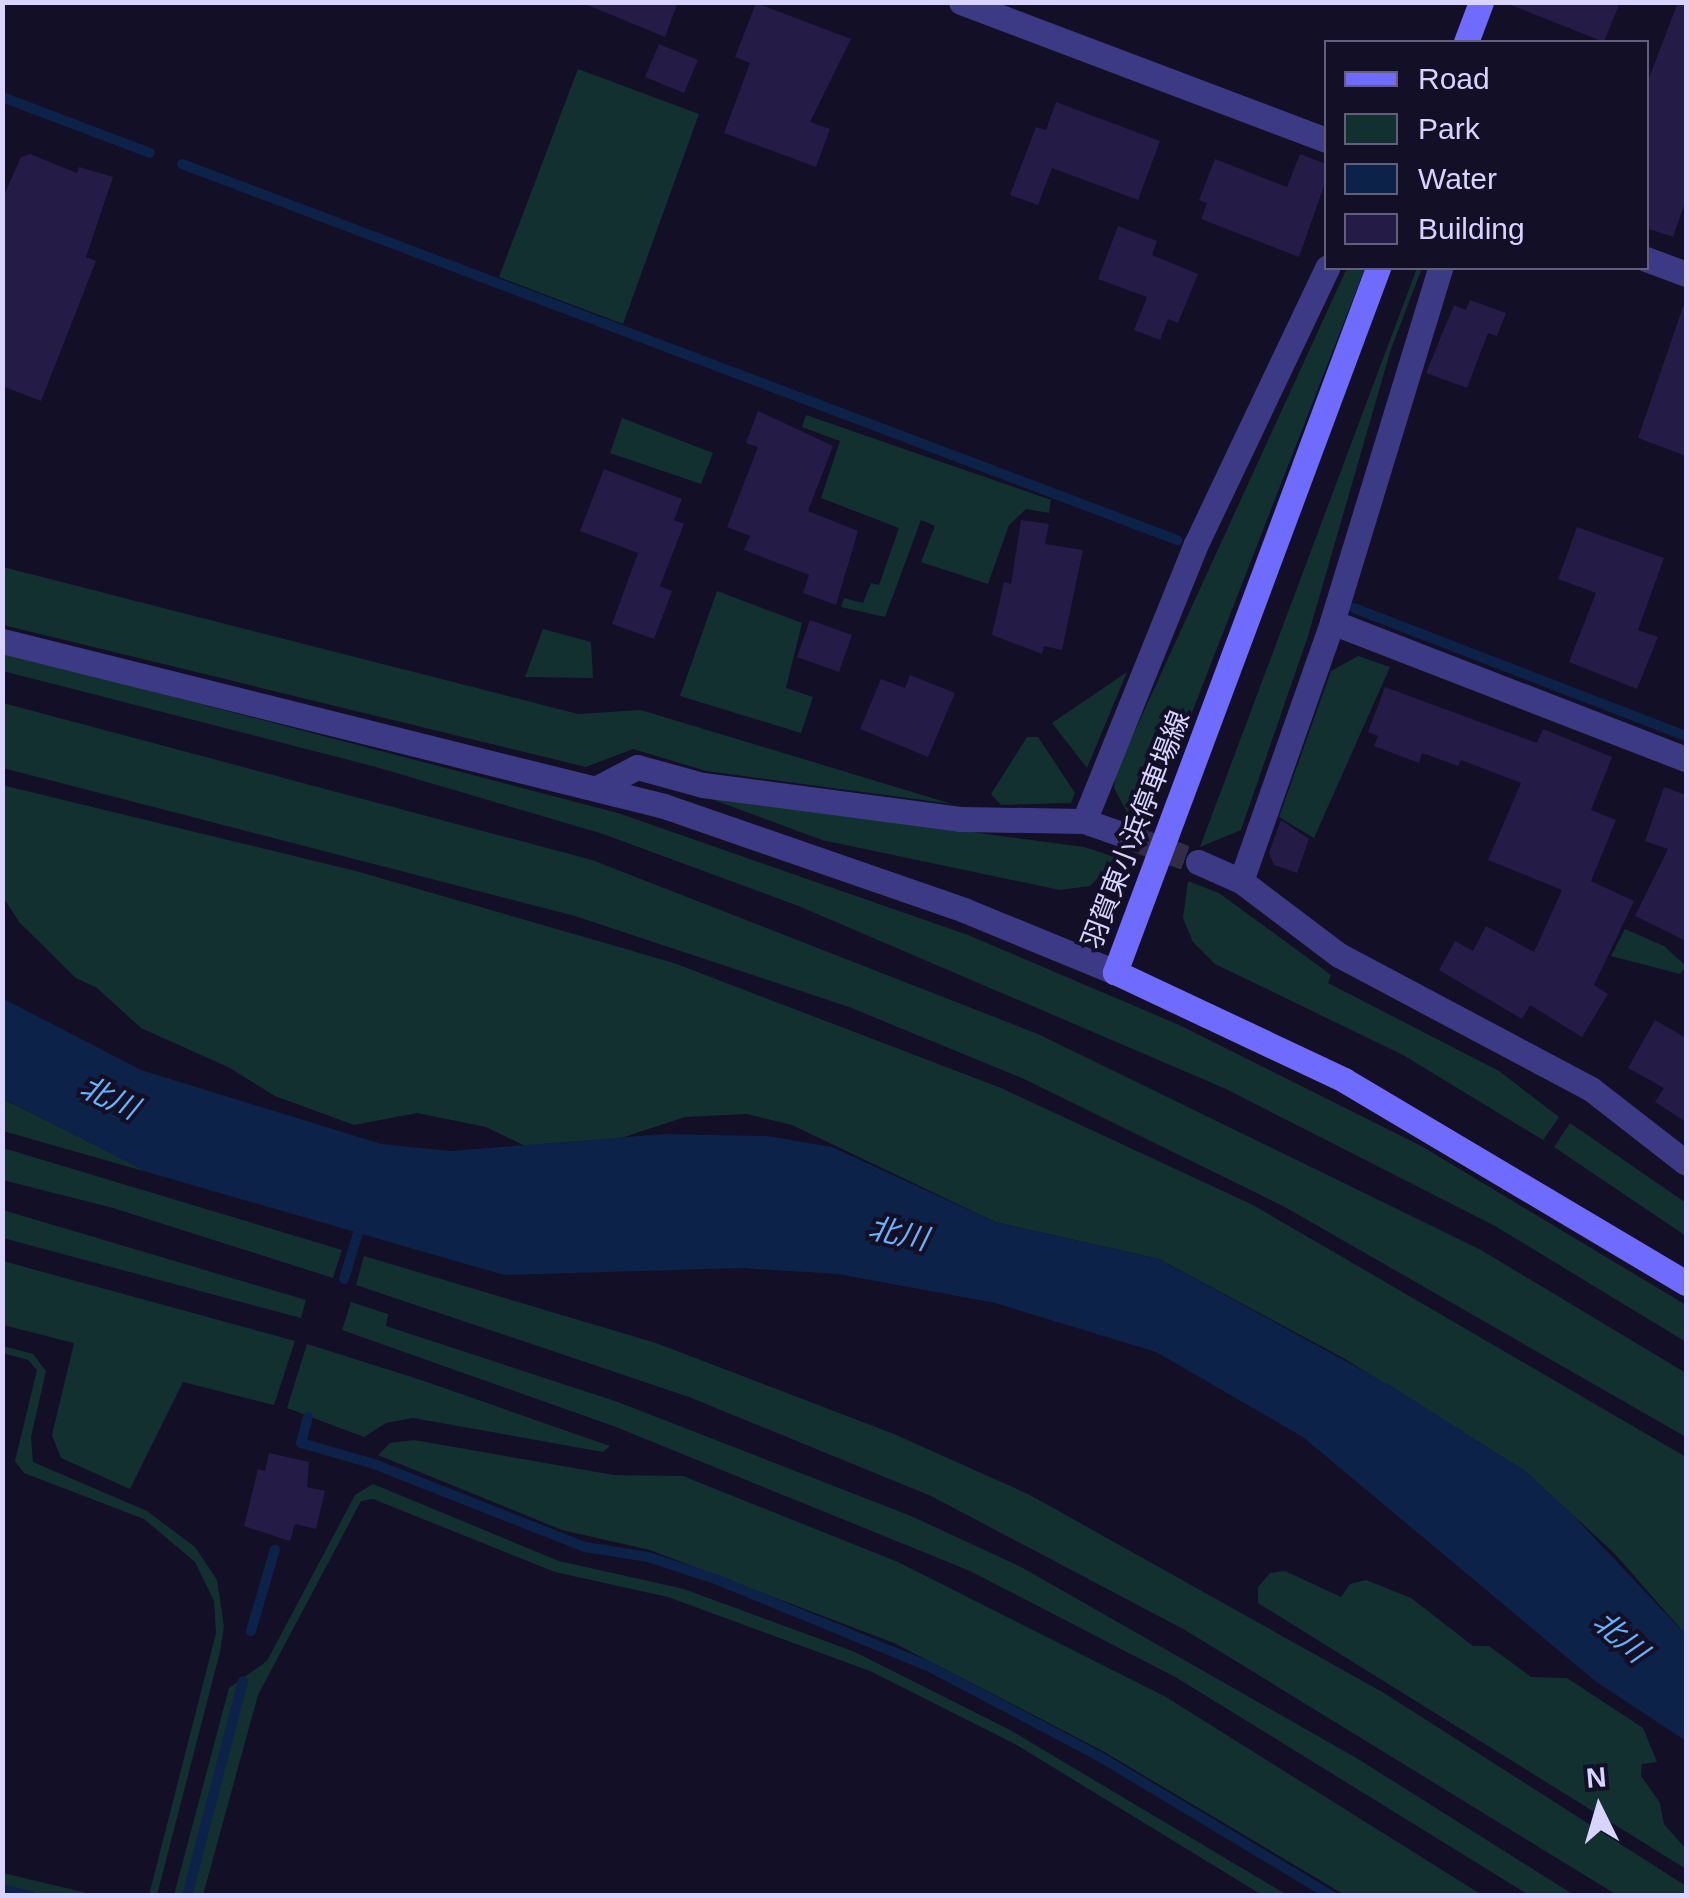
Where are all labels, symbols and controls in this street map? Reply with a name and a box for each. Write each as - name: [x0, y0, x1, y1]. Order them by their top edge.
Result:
- legend: [1324, 40, 1649, 270]
- text: Road: [1418, 62, 1490, 95]
- text: Park: [1418, 112, 1480, 145]
- text: Water: [1418, 162, 1497, 195]
- text: Building: [1418, 212, 1525, 245]
- street label: 羽賀東小浜停車場線: [1075, 706, 1197, 954]
- water label: 北川: [74, 1069, 144, 1127]
- water label: 北川: [865, 1210, 931, 1258]
- water label: 北川: [1586, 1604, 1654, 1670]
- north arrow: [1549, 1758, 1649, 1858]
- text: N: [1585, 1761, 1608, 1794]

